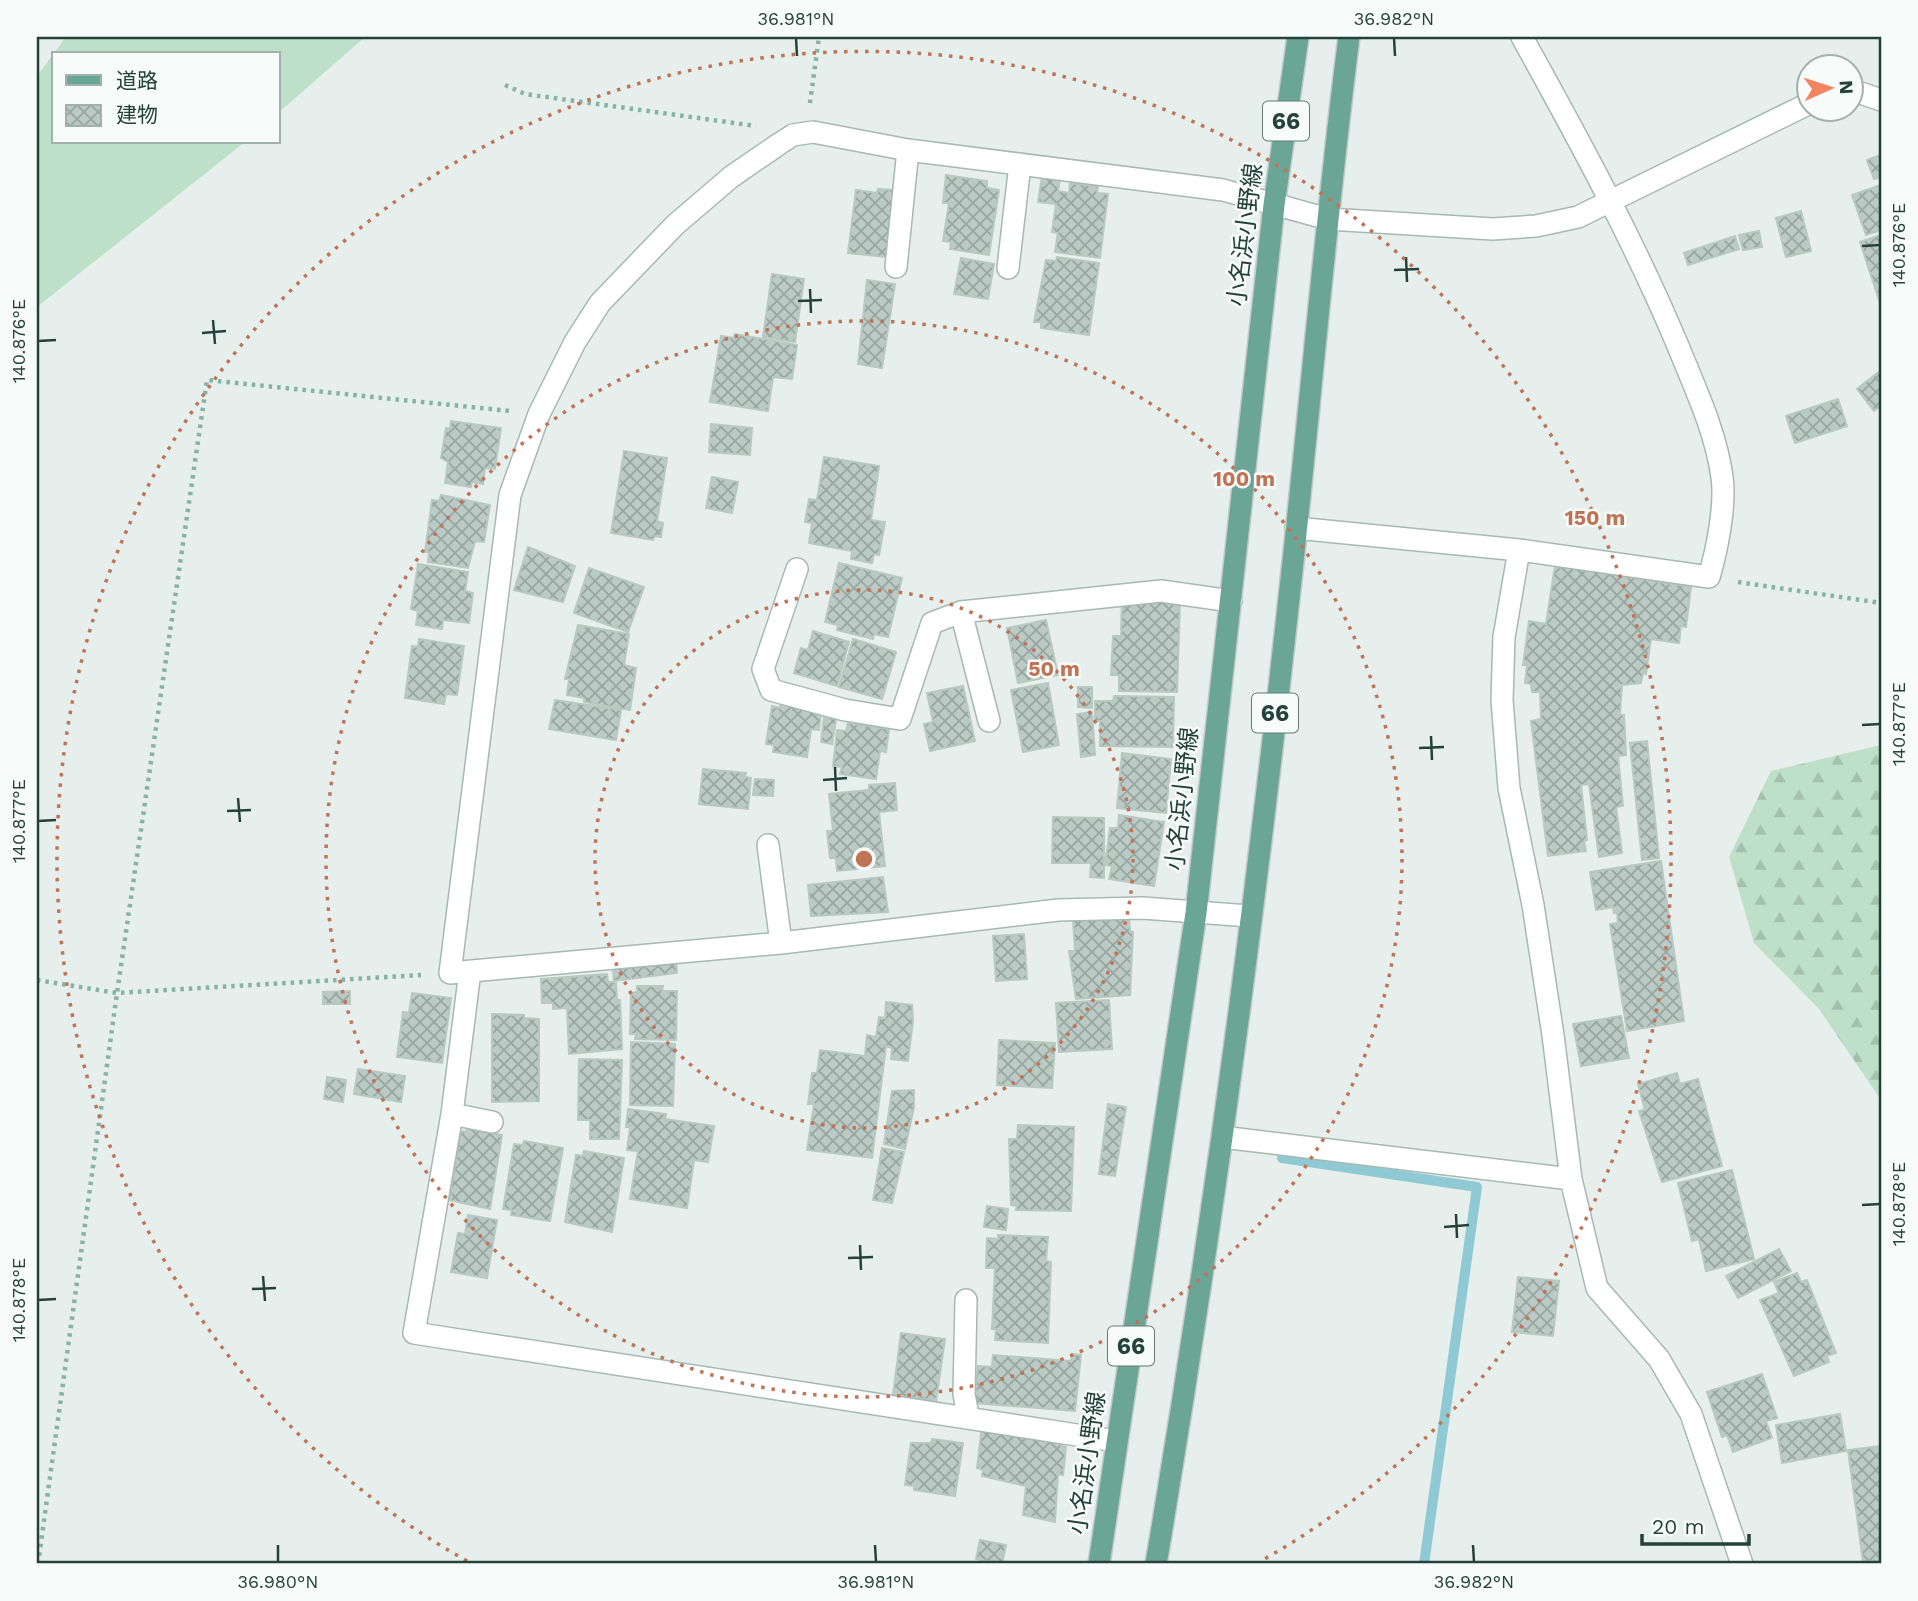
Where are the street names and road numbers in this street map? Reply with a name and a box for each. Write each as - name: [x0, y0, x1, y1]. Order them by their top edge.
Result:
- road number: 66: [1263, 102, 1309, 140]
- street label: 小名浜小野線: [1222, 162, 1268, 308]
- road number: 66: [1252, 694, 1298, 733]
- street label: 小名浜小野線: [1161, 726, 1203, 872]
- road number: 66: [1108, 1326, 1154, 1366]
- street label: 小名浜小野線: [1063, 1390, 1111, 1536]

